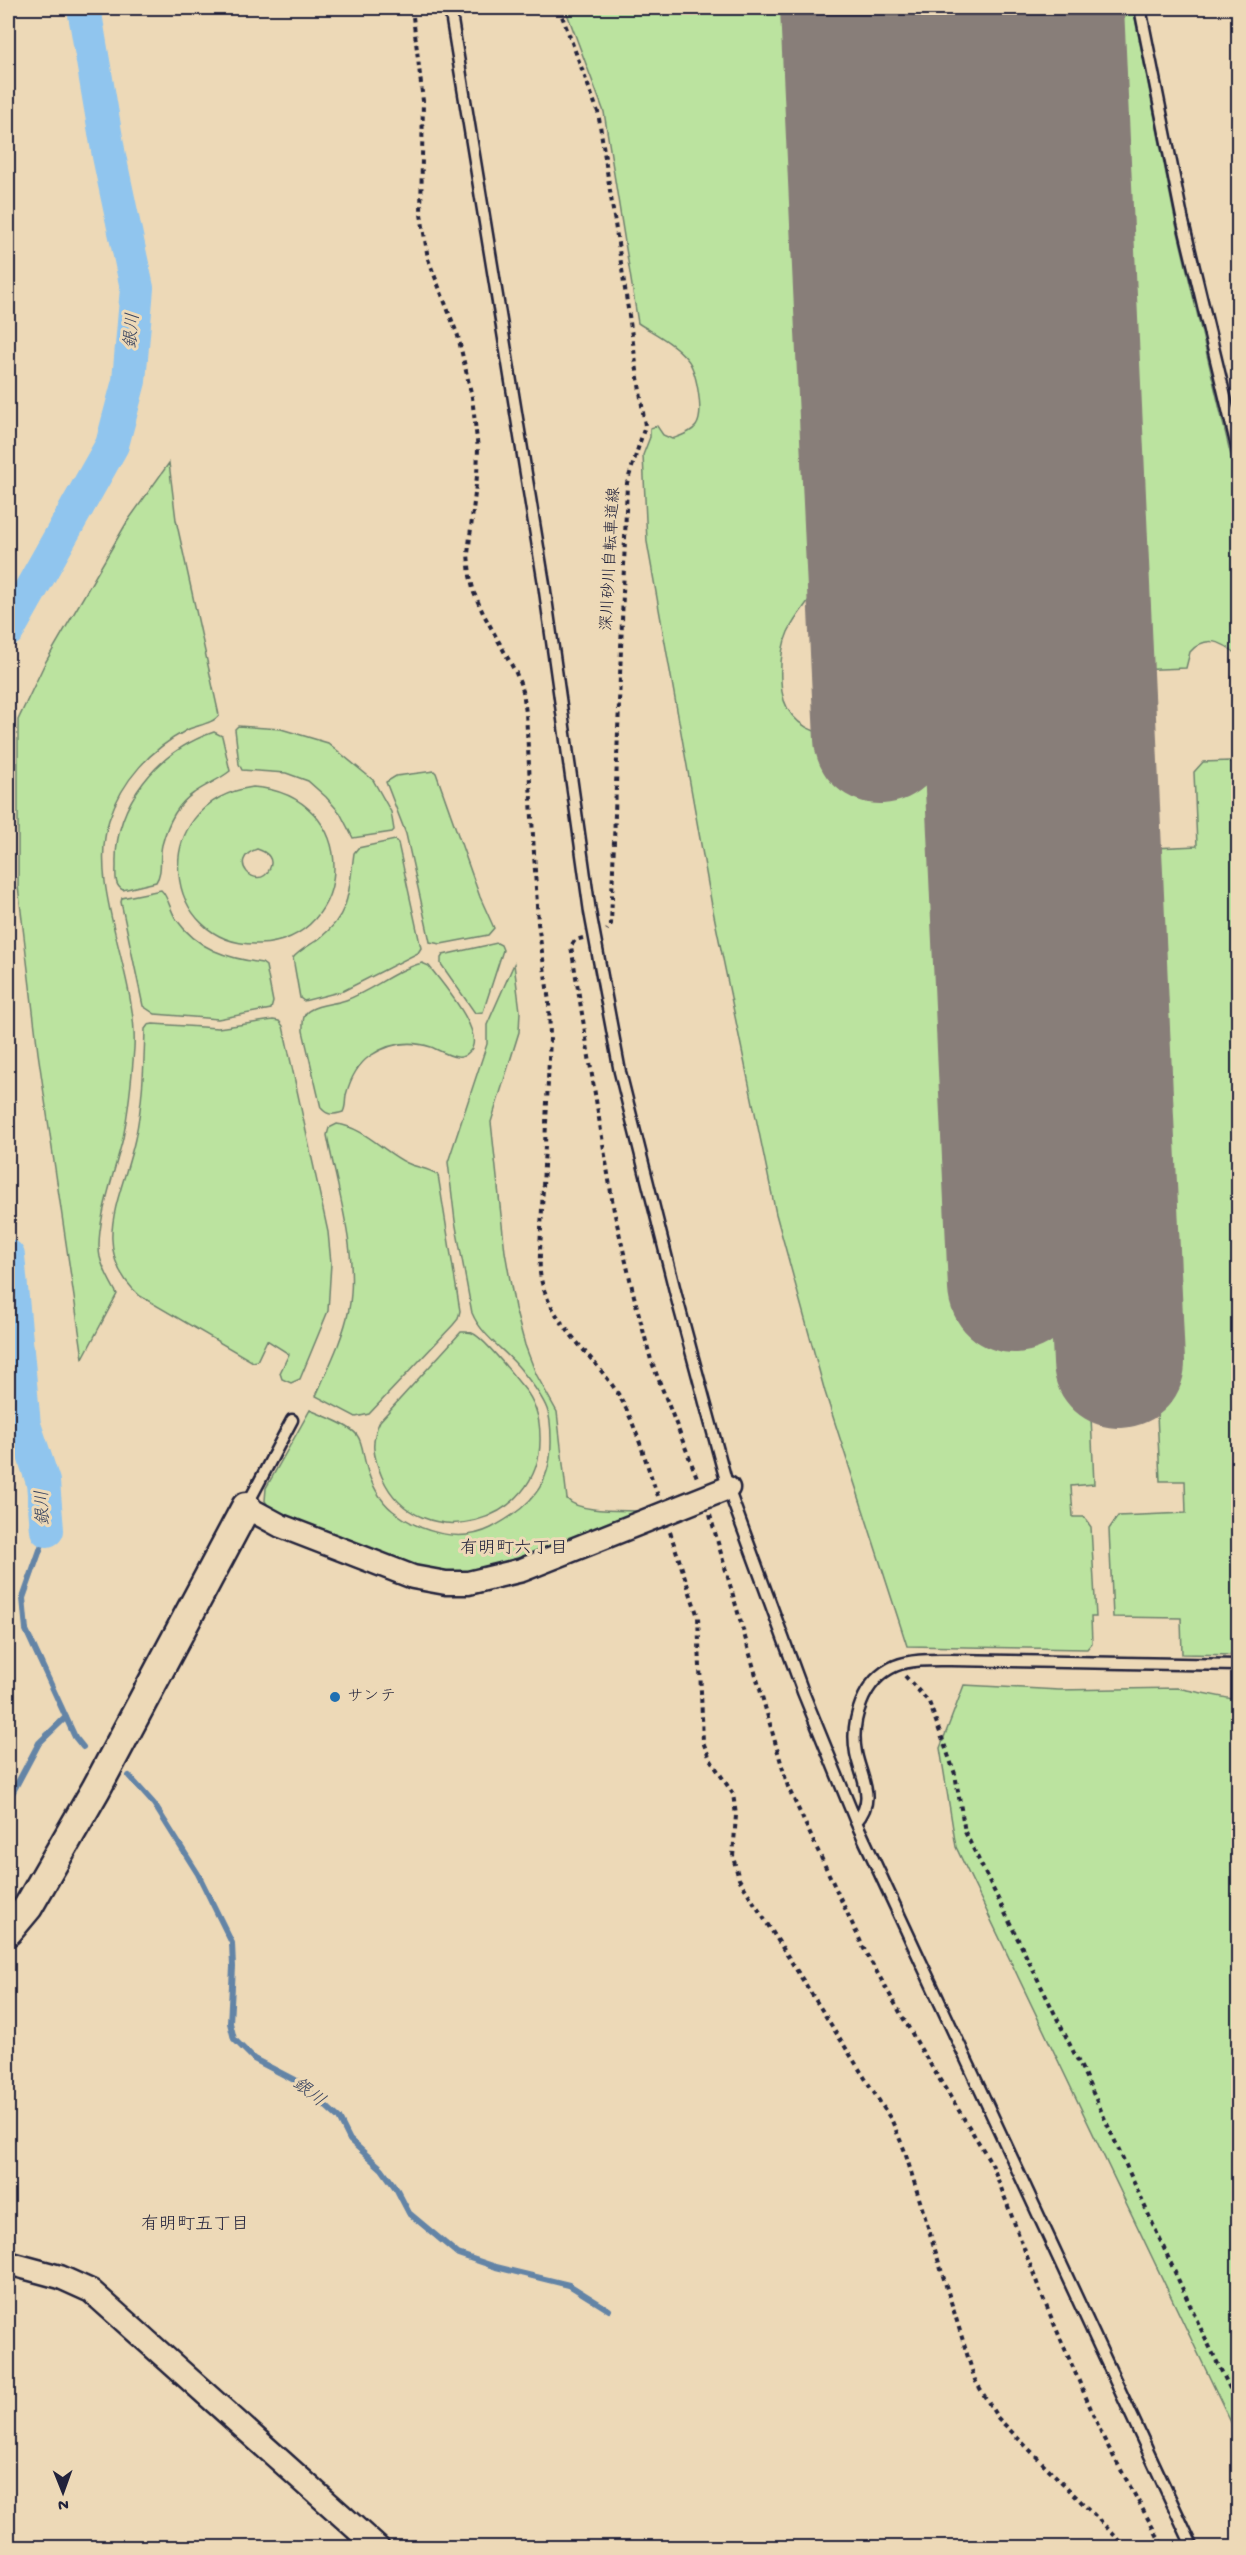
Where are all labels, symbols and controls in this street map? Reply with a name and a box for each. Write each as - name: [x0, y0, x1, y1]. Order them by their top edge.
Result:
- water label: 銀川: [121, 312, 145, 350]
- street label: 深川砂川自転車道線: [597, 486, 625, 631]
- water label: 銀川: [33, 1490, 55, 1526]
- district label: 有明町六丁目: [460, 1538, 568, 1560]
- place label: サンテ: [347, 1688, 396, 1707]
- marker: サンテ: [328, 1690, 342, 1704]
- water label: 銀川: [287, 2074, 329, 2112]
- district label: 有明町五丁目: [141, 2214, 249, 2236]
- north arrow: [33, 2462, 93, 2522]
- text: N: [57, 2494, 69, 2513]

